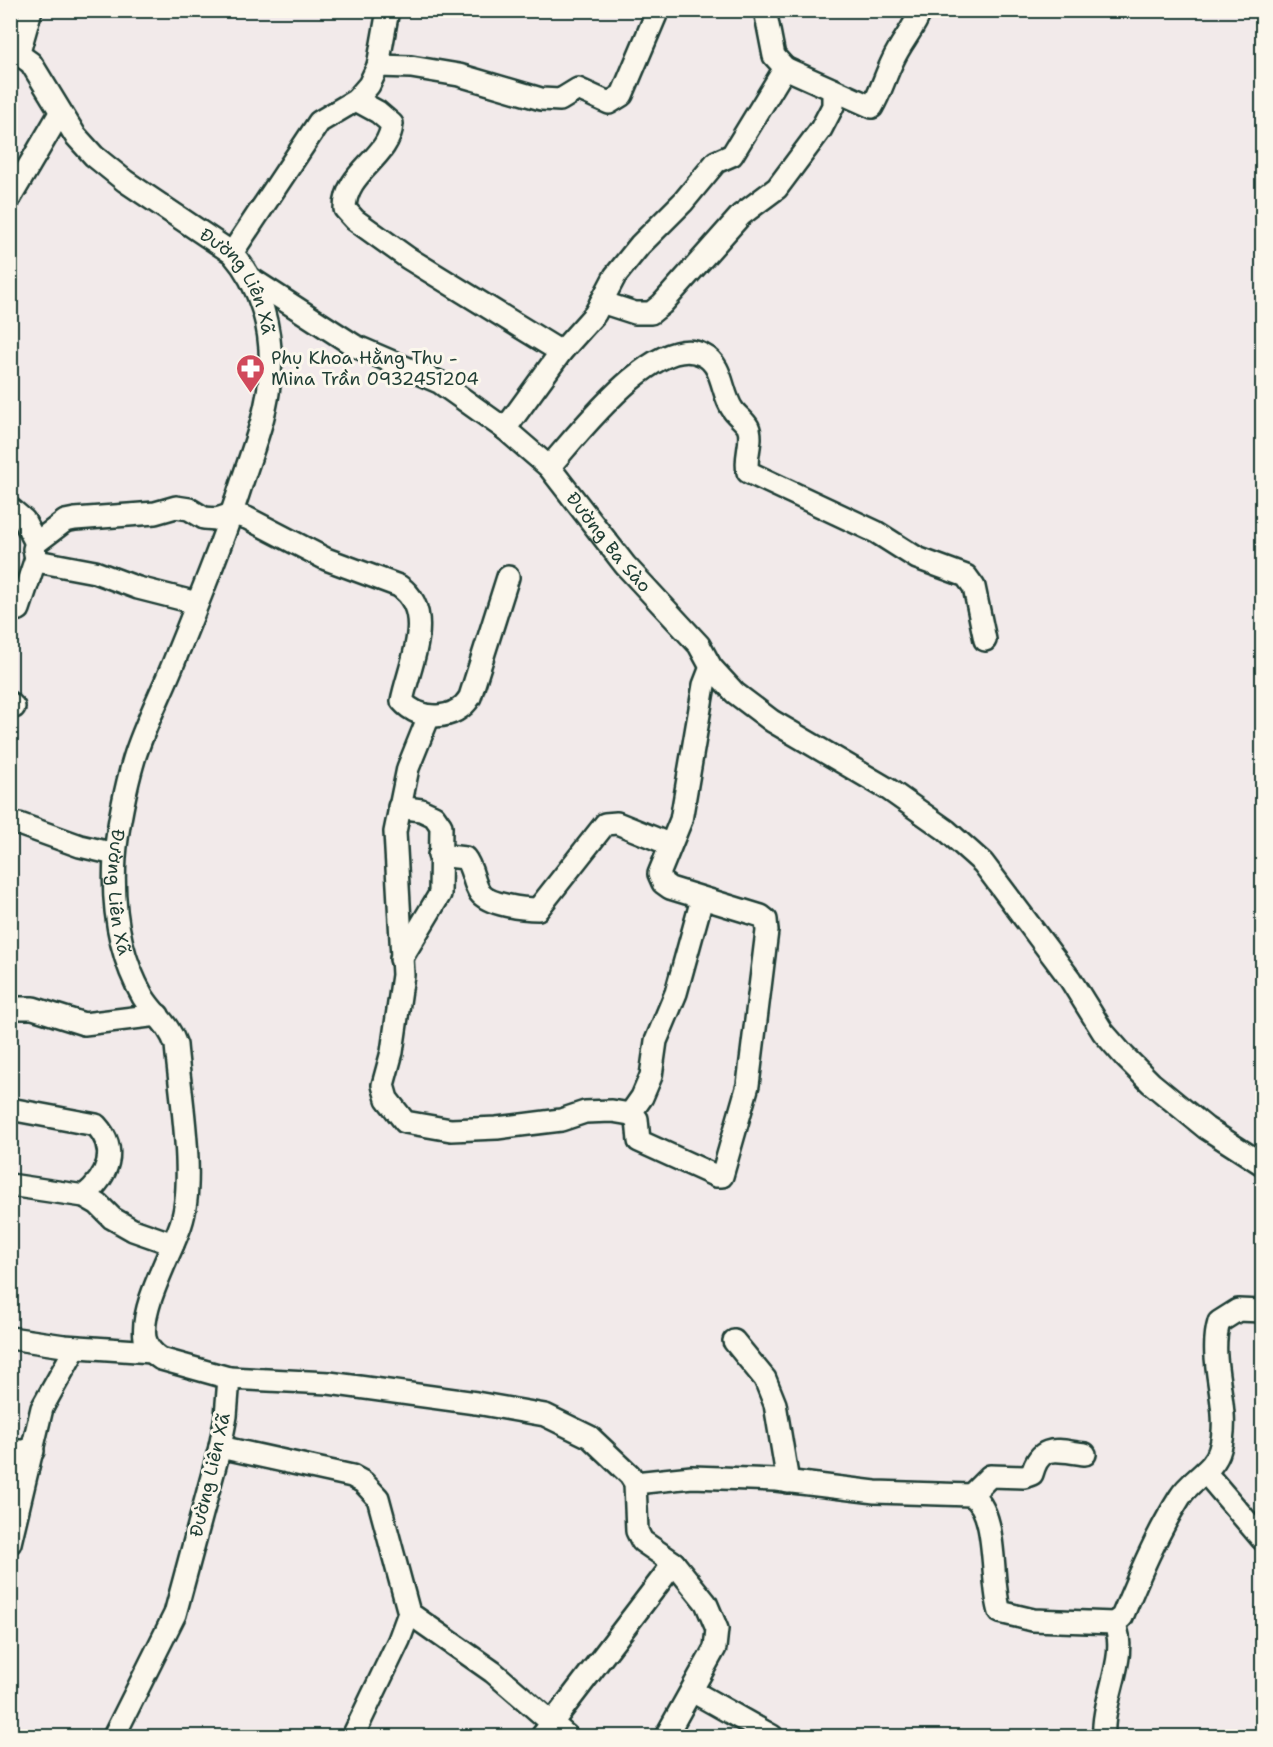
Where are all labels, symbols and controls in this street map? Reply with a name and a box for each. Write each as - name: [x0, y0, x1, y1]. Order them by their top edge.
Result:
- street label: Đường Liên Xã: [195, 223, 280, 336]
- place label: Phụ Khoa Hằng Thu - Mina Trần 0932451204: [271, 346, 479, 391]
- pharmacy icon: Phụ Khoa Hằng Thu - Mina Trần 0932451204: [234, 352, 266, 394]
- street label: Đường Ba Sào: [561, 487, 656, 597]
- street label: Đường Liên Xã: [102, 827, 136, 958]
- street label: Đường Liên Xã: [184, 1411, 236, 1539]

